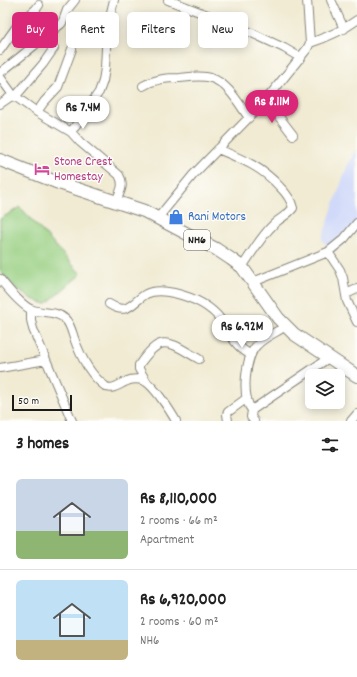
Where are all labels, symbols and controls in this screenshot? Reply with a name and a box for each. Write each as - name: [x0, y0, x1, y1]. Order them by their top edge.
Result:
- chip: Buy: [12, 12, 58, 48]
- chip: Rent: [66, 12, 119, 48]
- chip: Filters: [127, 12, 190, 48]
- chip: New: [198, 12, 248, 48]
- pin: Rs 8.11M: [231, 90, 313, 124]
- text: Rs 8.11M: [254, 93, 290, 112]
- pin: Rs 7.4M: [46, 96, 120, 130]
- text: Rs 7.4M: [66, 99, 100, 118]
- place label: Stone Crest Homestay: [54, 153, 112, 187]
- hotel icon: Stone Crest Homestay: [33, 160, 51, 178]
- shop icon: Rani Motors: [167, 208, 185, 226]
- place label: Rani Motors: [188, 208, 246, 227]
- road number: NH6: [184, 230, 210, 250]
- pin: Rs 6.92M: [201, 315, 283, 349]
- text: Rs 6.92M: [221, 318, 263, 337]
- map controls: [305, 369, 345, 409]
- button: layers: [305, 369, 345, 409]
- scale bar: [12, 393, 72, 412]
- text: 50 m: [18, 394, 39, 410]
- text: 3 homes: [16, 433, 69, 457]
- icon: filters: [319, 434, 341, 456]
- text: Rs 8,110,000: [140, 488, 217, 512]
- icon: home: [48, 495, 96, 543]
- text: 2 rooms · 66 m²: [140, 512, 218, 531]
- text: Apartment: [140, 531, 194, 550]
- text: Rs 6,920,000: [140, 589, 226, 613]
- icon: home: [48, 596, 96, 644]
- text: 2 rooms · 60 m²: [140, 613, 218, 632]
- text: NH6: [140, 632, 159, 651]

